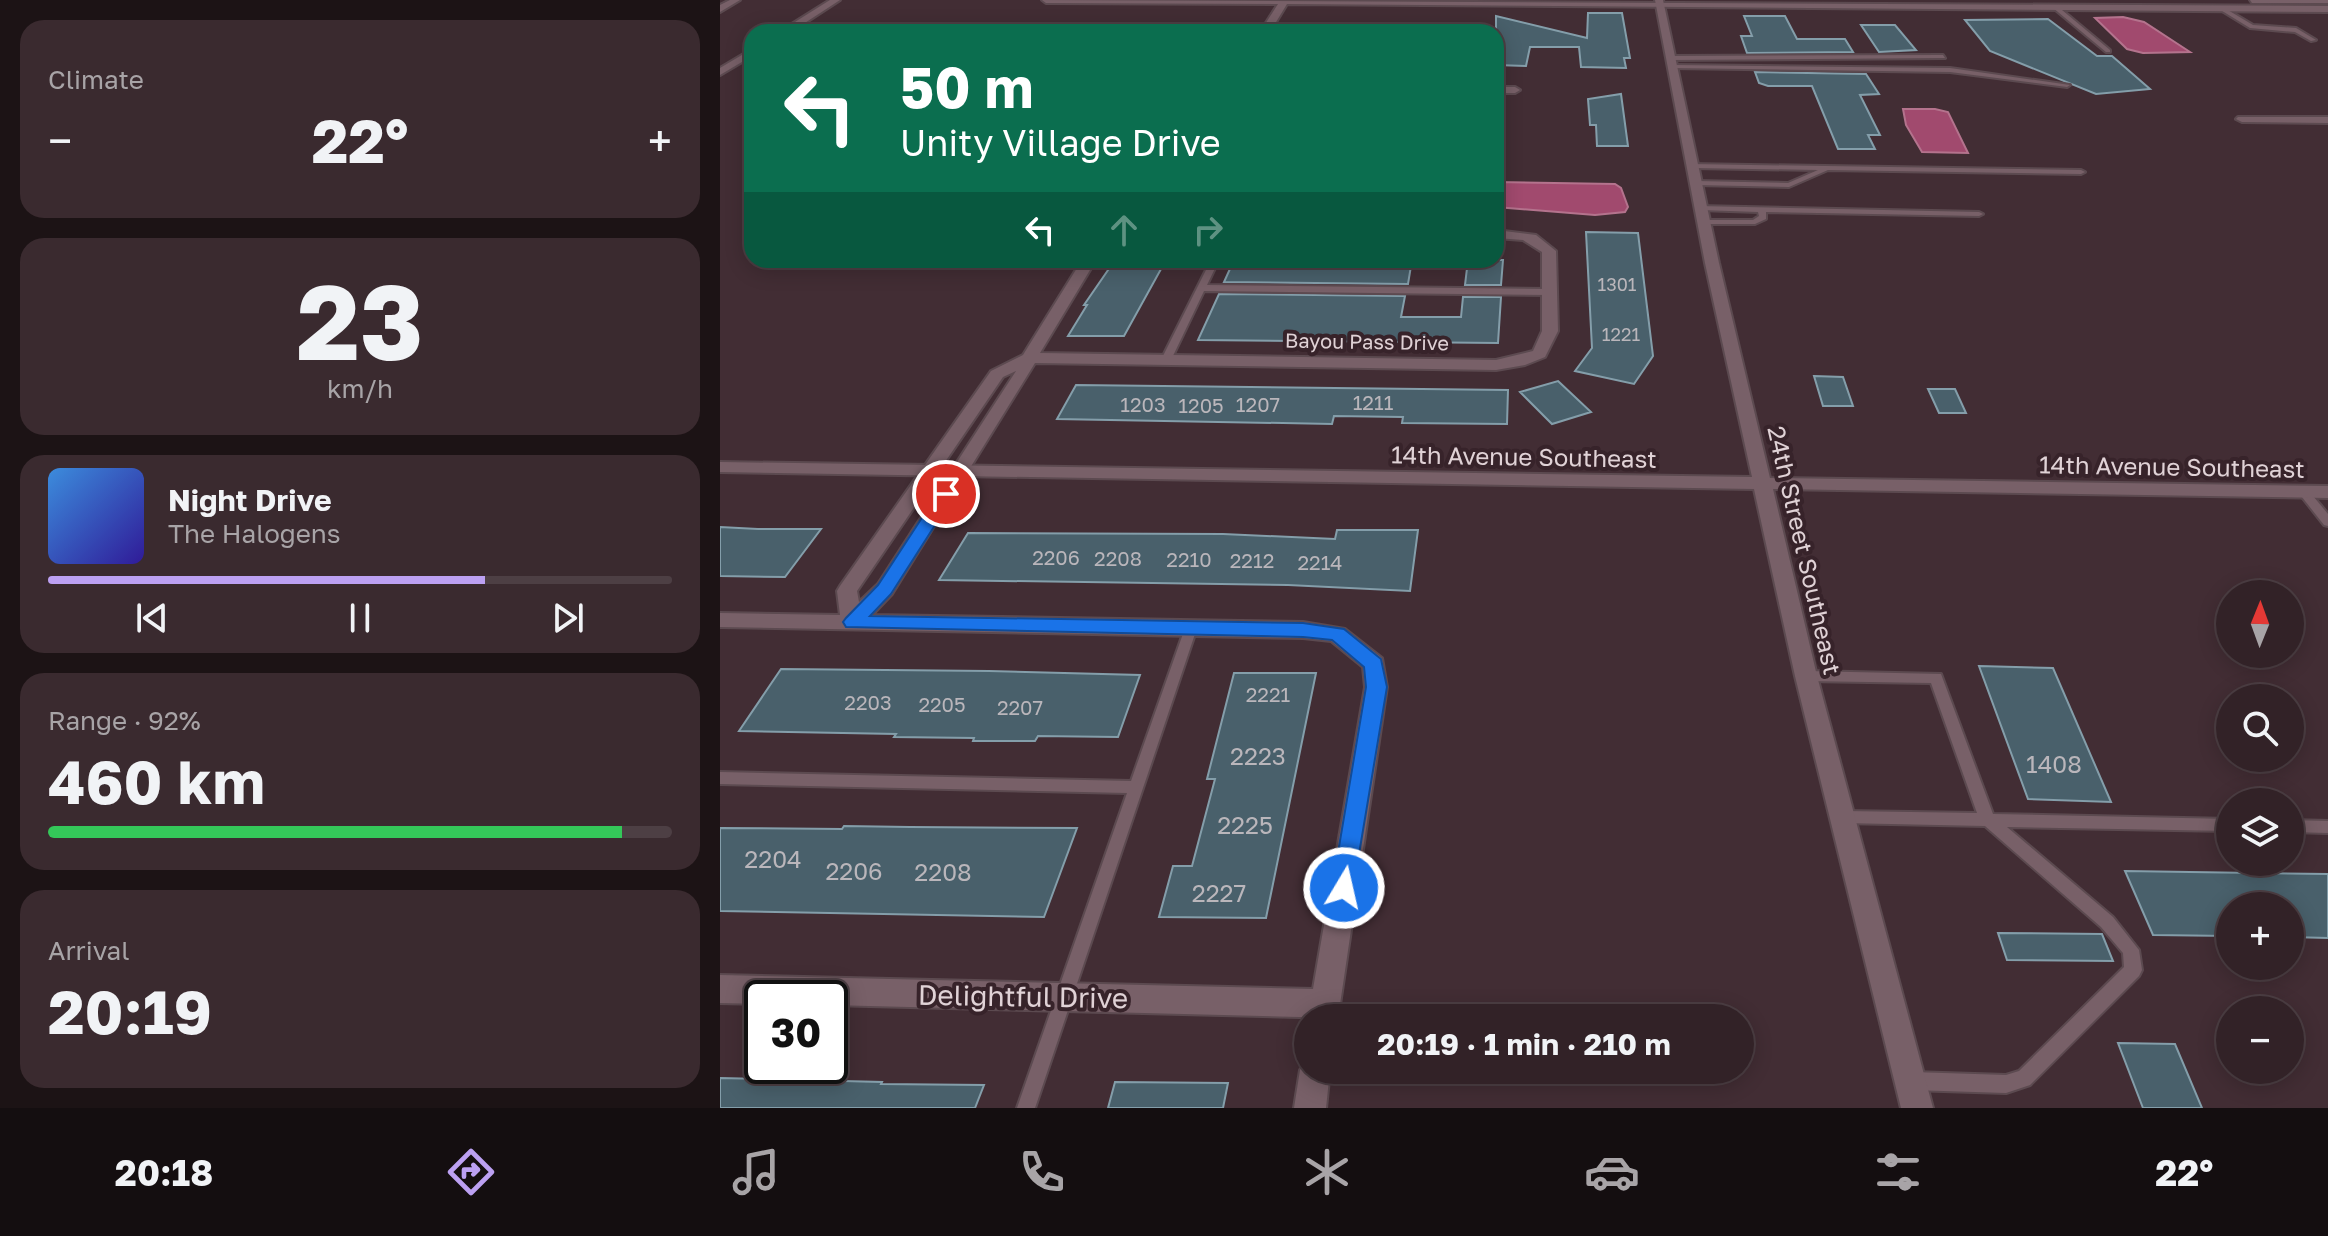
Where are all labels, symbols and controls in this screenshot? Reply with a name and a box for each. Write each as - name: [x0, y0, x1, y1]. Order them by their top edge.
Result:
- text: 50 m: [900, 53, 1034, 120]
- icon: left: [768, 56, 872, 160]
- text: Climate: [48, 64, 144, 95]
- text: 22°: [312, 104, 408, 176]
- text: −: [48, 114, 72, 167]
- text: +: [648, 114, 672, 167]
- text: Unity Village Drive: [900, 121, 1221, 164]
- icon: left: [1018, 208, 1062, 252]
- icon: ahead: [1102, 208, 1146, 252]
- icon: right: [1186, 208, 1230, 252]
- text: 23: [297, 258, 423, 383]
- house number: 1301: [1597, 273, 1637, 295]
- house number: 1221: [1602, 323, 1640, 345]
- street label: Bayou Pass Drive: [1285, 328, 1449, 354]
- text: km/h: [327, 373, 393, 404]
- house number: 1211: [1353, 390, 1394, 414]
- house number: 1203: [1120, 392, 1166, 416]
- house number: 1207: [1236, 392, 1280, 416]
- house number: 1205: [1178, 393, 1224, 417]
- street label: 24th Street Southeast: [1762, 423, 1848, 677]
- street label: 14th Avenue Southeast: [1391, 439, 1657, 473]
- street label: 14th Avenue Southeast: [2039, 449, 2305, 483]
- pin: [912, 460, 980, 528]
- icon: arrive: [924, 472, 968, 516]
- text: Night Drive: [168, 482, 332, 518]
- text: The Halogens: [168, 518, 341, 549]
- house number: 2206: [1032, 545, 1080, 569]
- house number: 2208: [1094, 546, 1142, 570]
- house number: 2210: [1166, 547, 1212, 571]
- house number: 2212: [1230, 548, 1274, 572]
- house number: 2214: [1297, 550, 1343, 574]
- north arrow: [2216, 580, 2304, 668]
- map controls: [2216, 580, 2304, 1084]
- icon: previous: [130, 596, 174, 640]
- icon: pause: [338, 596, 382, 640]
- icon: next: [546, 596, 590, 640]
- house number: 2221: [1246, 682, 1291, 706]
- button: search: [2216, 684, 2304, 772]
- house number: 2203: [844, 690, 892, 714]
- house number: 2205: [918, 692, 966, 716]
- house number: 2207: [997, 695, 1043, 719]
- text: Range · 92%: [48, 705, 201, 736]
- house number: 2223: [1230, 741, 1286, 770]
- text: 460 km: [48, 745, 265, 817]
- house number: 1408: [2026, 749, 2082, 778]
- button: layers: [2216, 788, 2304, 876]
- house number: 2225: [1217, 810, 1273, 839]
- house number: 2204: [744, 844, 802, 873]
- position arrow: [1302, 846, 1386, 930]
- house number: 2206: [825, 856, 883, 885]
- house number: 2208: [914, 857, 972, 886]
- house number: 2227: [1192, 878, 1246, 907]
- button: +: [2216, 892, 2304, 980]
- text: Arrival: [48, 935, 129, 966]
- text: 20:19: [48, 975, 212, 1047]
- street label: Delightful Drive: [918, 978, 1128, 1014]
- speed limit sign: 30: [744, 980, 848, 1084]
- button: −: [2216, 996, 2304, 1084]
- text: 20:19 · 1 min · 210 m: [1377, 1026, 1671, 1062]
- icon: directions: [443, 1144, 499, 1200]
- icon: music: [728, 1144, 784, 1200]
- icon: phone: [1014, 1144, 1070, 1200]
- icon: climate: [1299, 1144, 1355, 1200]
- icon: car: [1584, 1144, 1640, 1200]
- icon: filters: [1870, 1144, 1926, 1200]
- text: 20:18: [115, 1151, 213, 1194]
- text: 22°: [2155, 1151, 2213, 1194]

